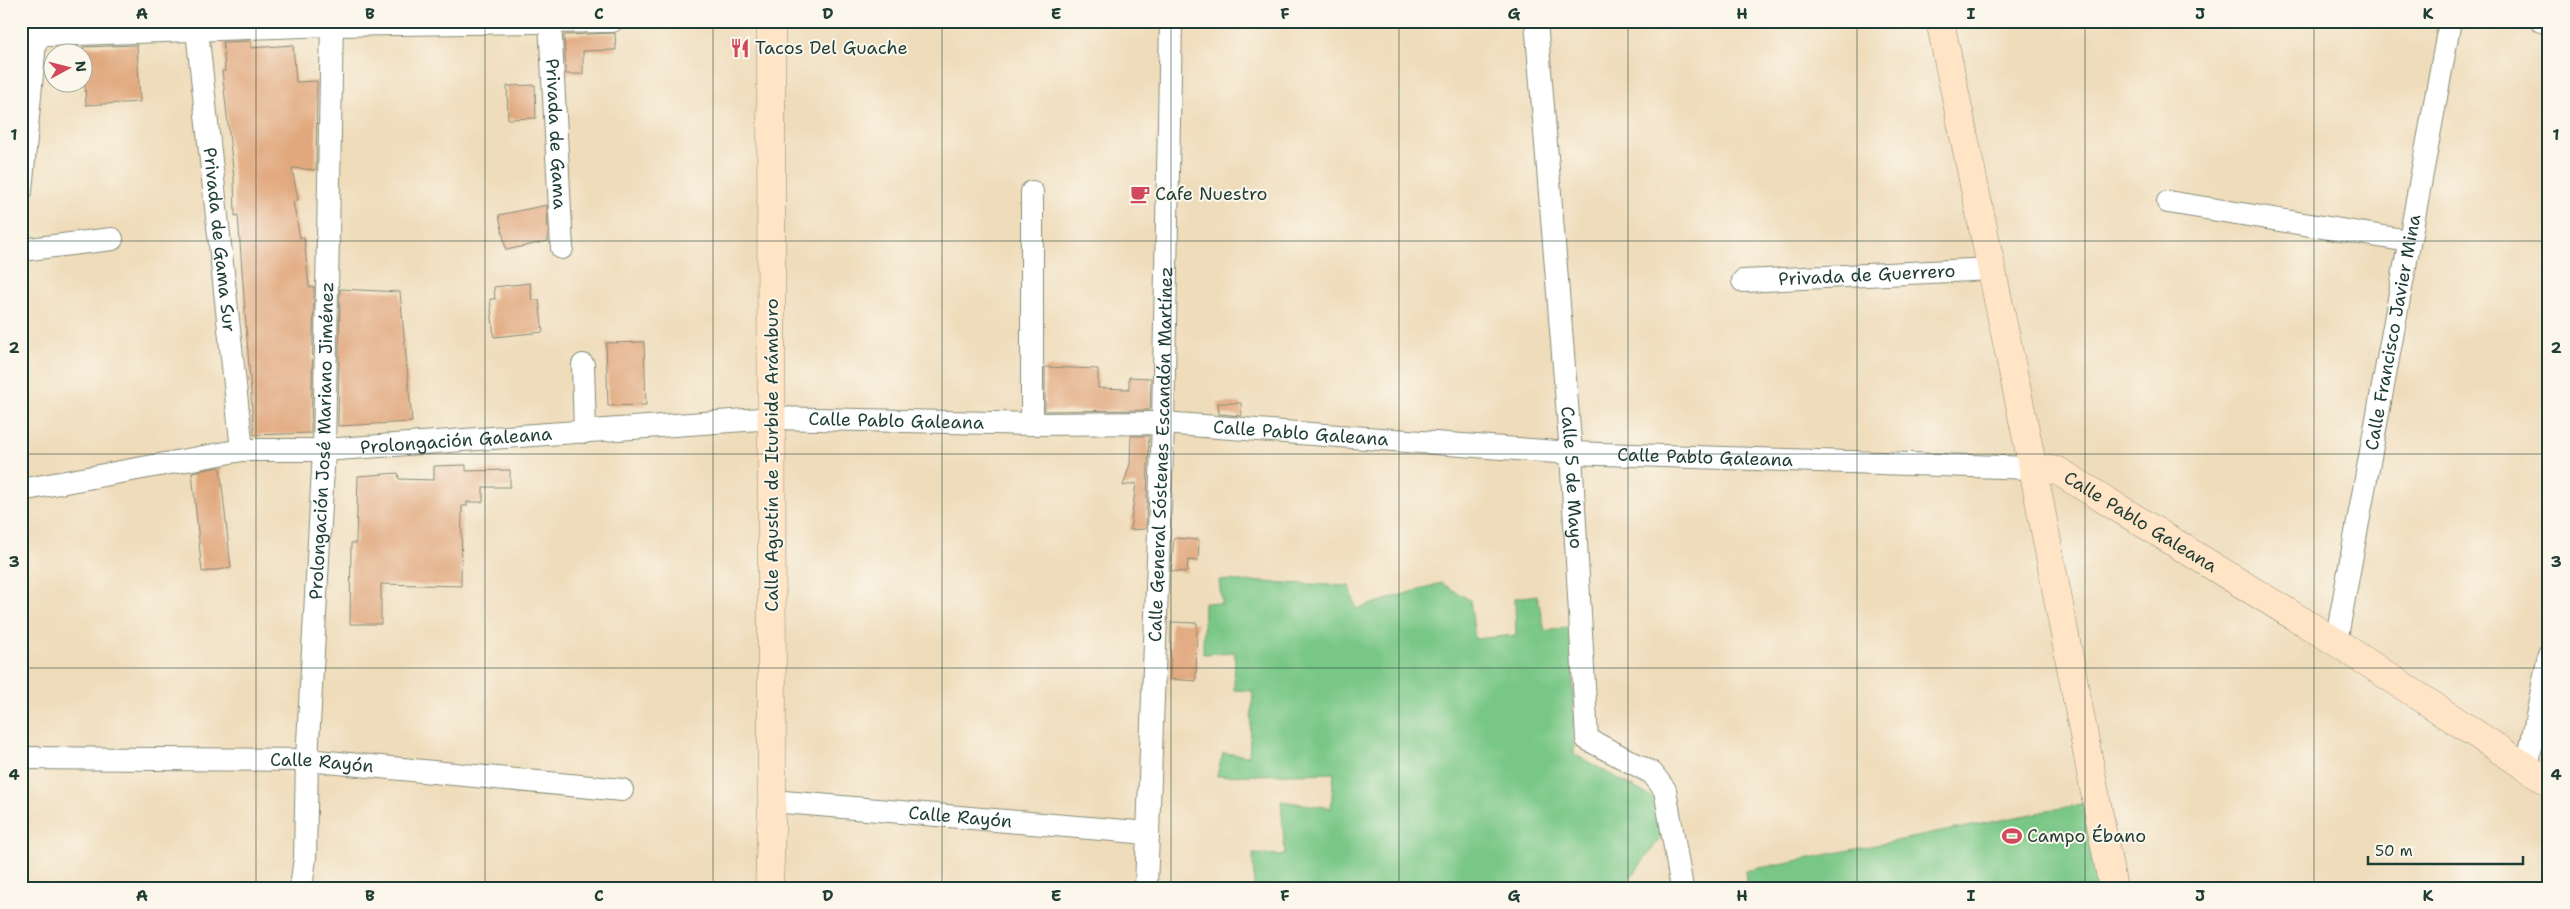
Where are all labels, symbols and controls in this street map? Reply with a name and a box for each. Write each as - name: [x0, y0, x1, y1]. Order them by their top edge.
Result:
- text: A: [136, 3, 148, 24]
- text: B: [365, 3, 375, 24]
- text: C: [594, 3, 604, 24]
- text: D: [822, 3, 834, 24]
- text: E: [1051, 3, 1061, 24]
- text: F: [1280, 3, 1290, 24]
- text: G: [1508, 3, 1521, 24]
- text: H: [1736, 3, 1748, 24]
- text: I: [1967, 3, 1976, 24]
- text: J: [2195, 3, 2205, 24]
- text: K: [2423, 3, 2434, 24]
- place label: Tacos Del Guache: [755, 36, 908, 60]
- restaurant icon: Tacos Del Guache: [729, 37, 751, 59]
- north arrow: [42, 42, 92, 92]
- street label: Privada de Gama: [540, 58, 572, 210]
- text: N: [71, 60, 91, 73]
- text: 1: [10, 124, 18, 145]
- text: 1: [2552, 124, 2560, 145]
- street label: Privada de Gama Sur: [198, 146, 241, 333]
- place label: Cafe Nuestro: [1155, 182, 1267, 206]
- cafe icon: Cafe Nuestro: [1129, 183, 1151, 205]
- street label: Calle Francisco Javier Mina: [2359, 212, 2426, 452]
- street label: Privada de Guerrero: [1778, 259, 1956, 291]
- street label: Calle General Sóstenes Escandón Martínez: [1143, 266, 1178, 642]
- street label: Prolongación José Mariano Jiménez: [304, 281, 339, 600]
- street label: Calle Agustín de Iturbide Arámburo: [760, 298, 784, 612]
- text: 2: [8, 337, 20, 358]
- text: 2: [2550, 337, 2562, 358]
- street label: Calle 5 de Mayo: [1555, 405, 1588, 550]
- street label: Calle Pablo Galeana: [808, 407, 984, 435]
- street label: Calle Pablo Galeana: [1212, 415, 1389, 452]
- street label: Prolongación Galeana: [359, 422, 553, 459]
- street label: Calle Pablo Galeana: [1617, 443, 1793, 472]
- street label: Calle Pablo Galeana: [2059, 465, 2222, 578]
- text: 3: [8, 551, 20, 572]
- text: 3: [2550, 551, 2562, 572]
- street label: Calle Rayón: [270, 748, 375, 778]
- text: 4: [8, 764, 20, 785]
- text: 4: [2550, 764, 2562, 785]
- street label: Calle Rayón: [908, 801, 1013, 833]
- place label: Campo Ébano: [2027, 824, 2146, 848]
- sports icon: Campo Ébano: [2001, 825, 2023, 847]
- scale bar: [2368, 834, 2522, 866]
- text: 50 m: [2375, 841, 2413, 861]
- text: A: [136, 885, 148, 906]
- text: B: [365, 885, 375, 906]
- text: C: [594, 885, 604, 906]
- text: D: [822, 885, 834, 906]
- text: E: [1051, 885, 1061, 906]
- text: F: [1280, 885, 1290, 906]
- text: G: [1508, 885, 1521, 906]
- text: H: [1736, 885, 1748, 906]
- text: I: [1967, 885, 1976, 906]
- text: J: [2195, 885, 2205, 906]
- text: K: [2423, 885, 2434, 906]

